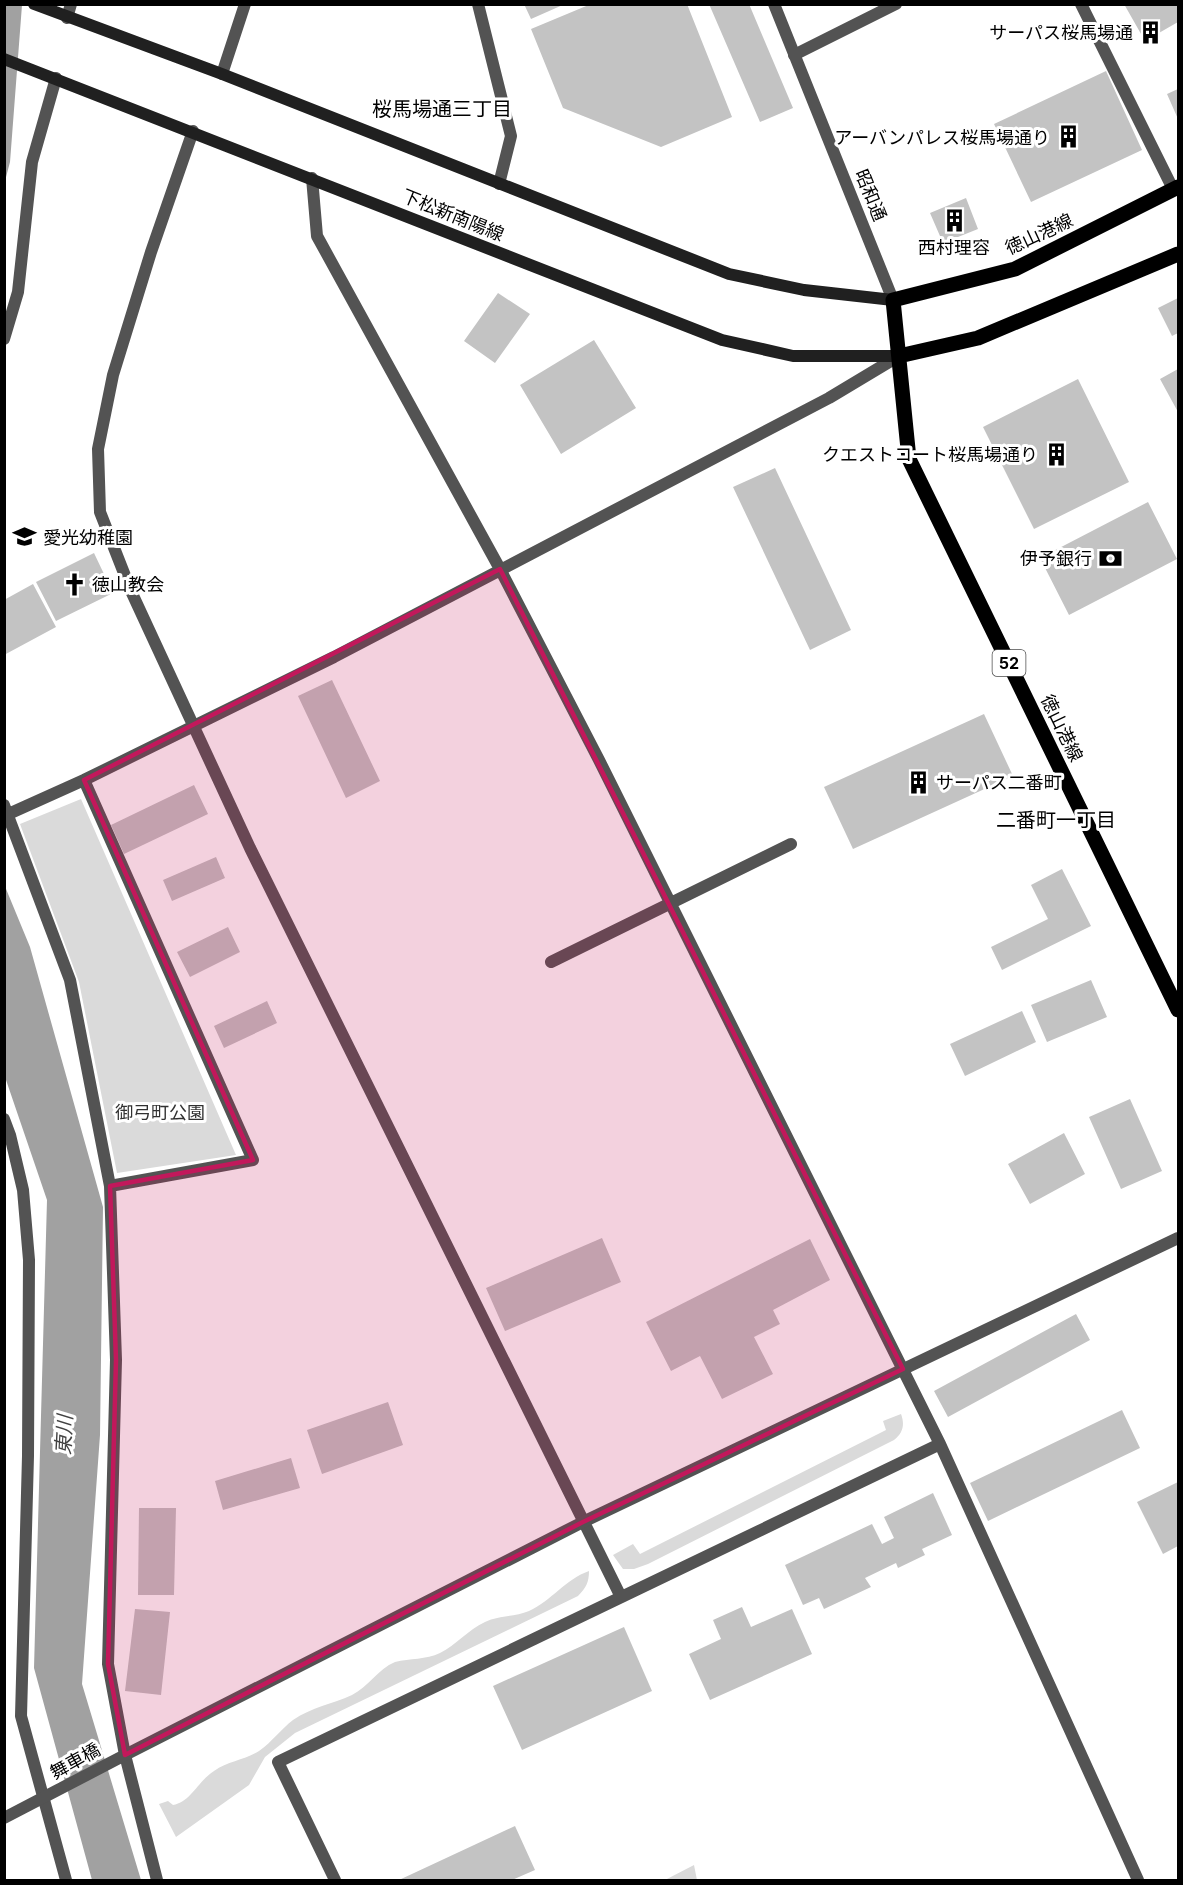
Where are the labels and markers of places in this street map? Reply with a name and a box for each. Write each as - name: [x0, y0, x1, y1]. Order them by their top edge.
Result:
- building icon: サーパス桜馬場通: [1138, 19, 1164, 45]
- place label: サーパス桜馬場通: [989, 22, 1133, 43]
- building icon: アーバンパレス桜馬場通り: [1055, 124, 1081, 150]
- place label: アーバンパレス桜馬場通り: [834, 127, 1050, 148]
- building icon: 西村理容: [941, 208, 967, 234]
- place label: 西村理容: [918, 237, 990, 258]
- building icon: クエストコート桜馬場通り: [1043, 441, 1069, 467]
- place label: クエストコート桜馬場通り: [822, 444, 1038, 465]
- school or university icon: 愛光幼稚園: [12, 524, 38, 550]
- place label: 愛光幼稚園: [43, 527, 133, 548]
- bank icon: 伊予銀行: [1097, 545, 1123, 571]
- place label: 伊予銀行: [1020, 548, 1092, 569]
- church icon: 徳山教会: [61, 571, 87, 597]
- place label: 徳山教会: [92, 574, 164, 595]
- building icon: サーパス二番町: [905, 769, 931, 795]
- place label: サーパス二番町: [936, 772, 1062, 793]

